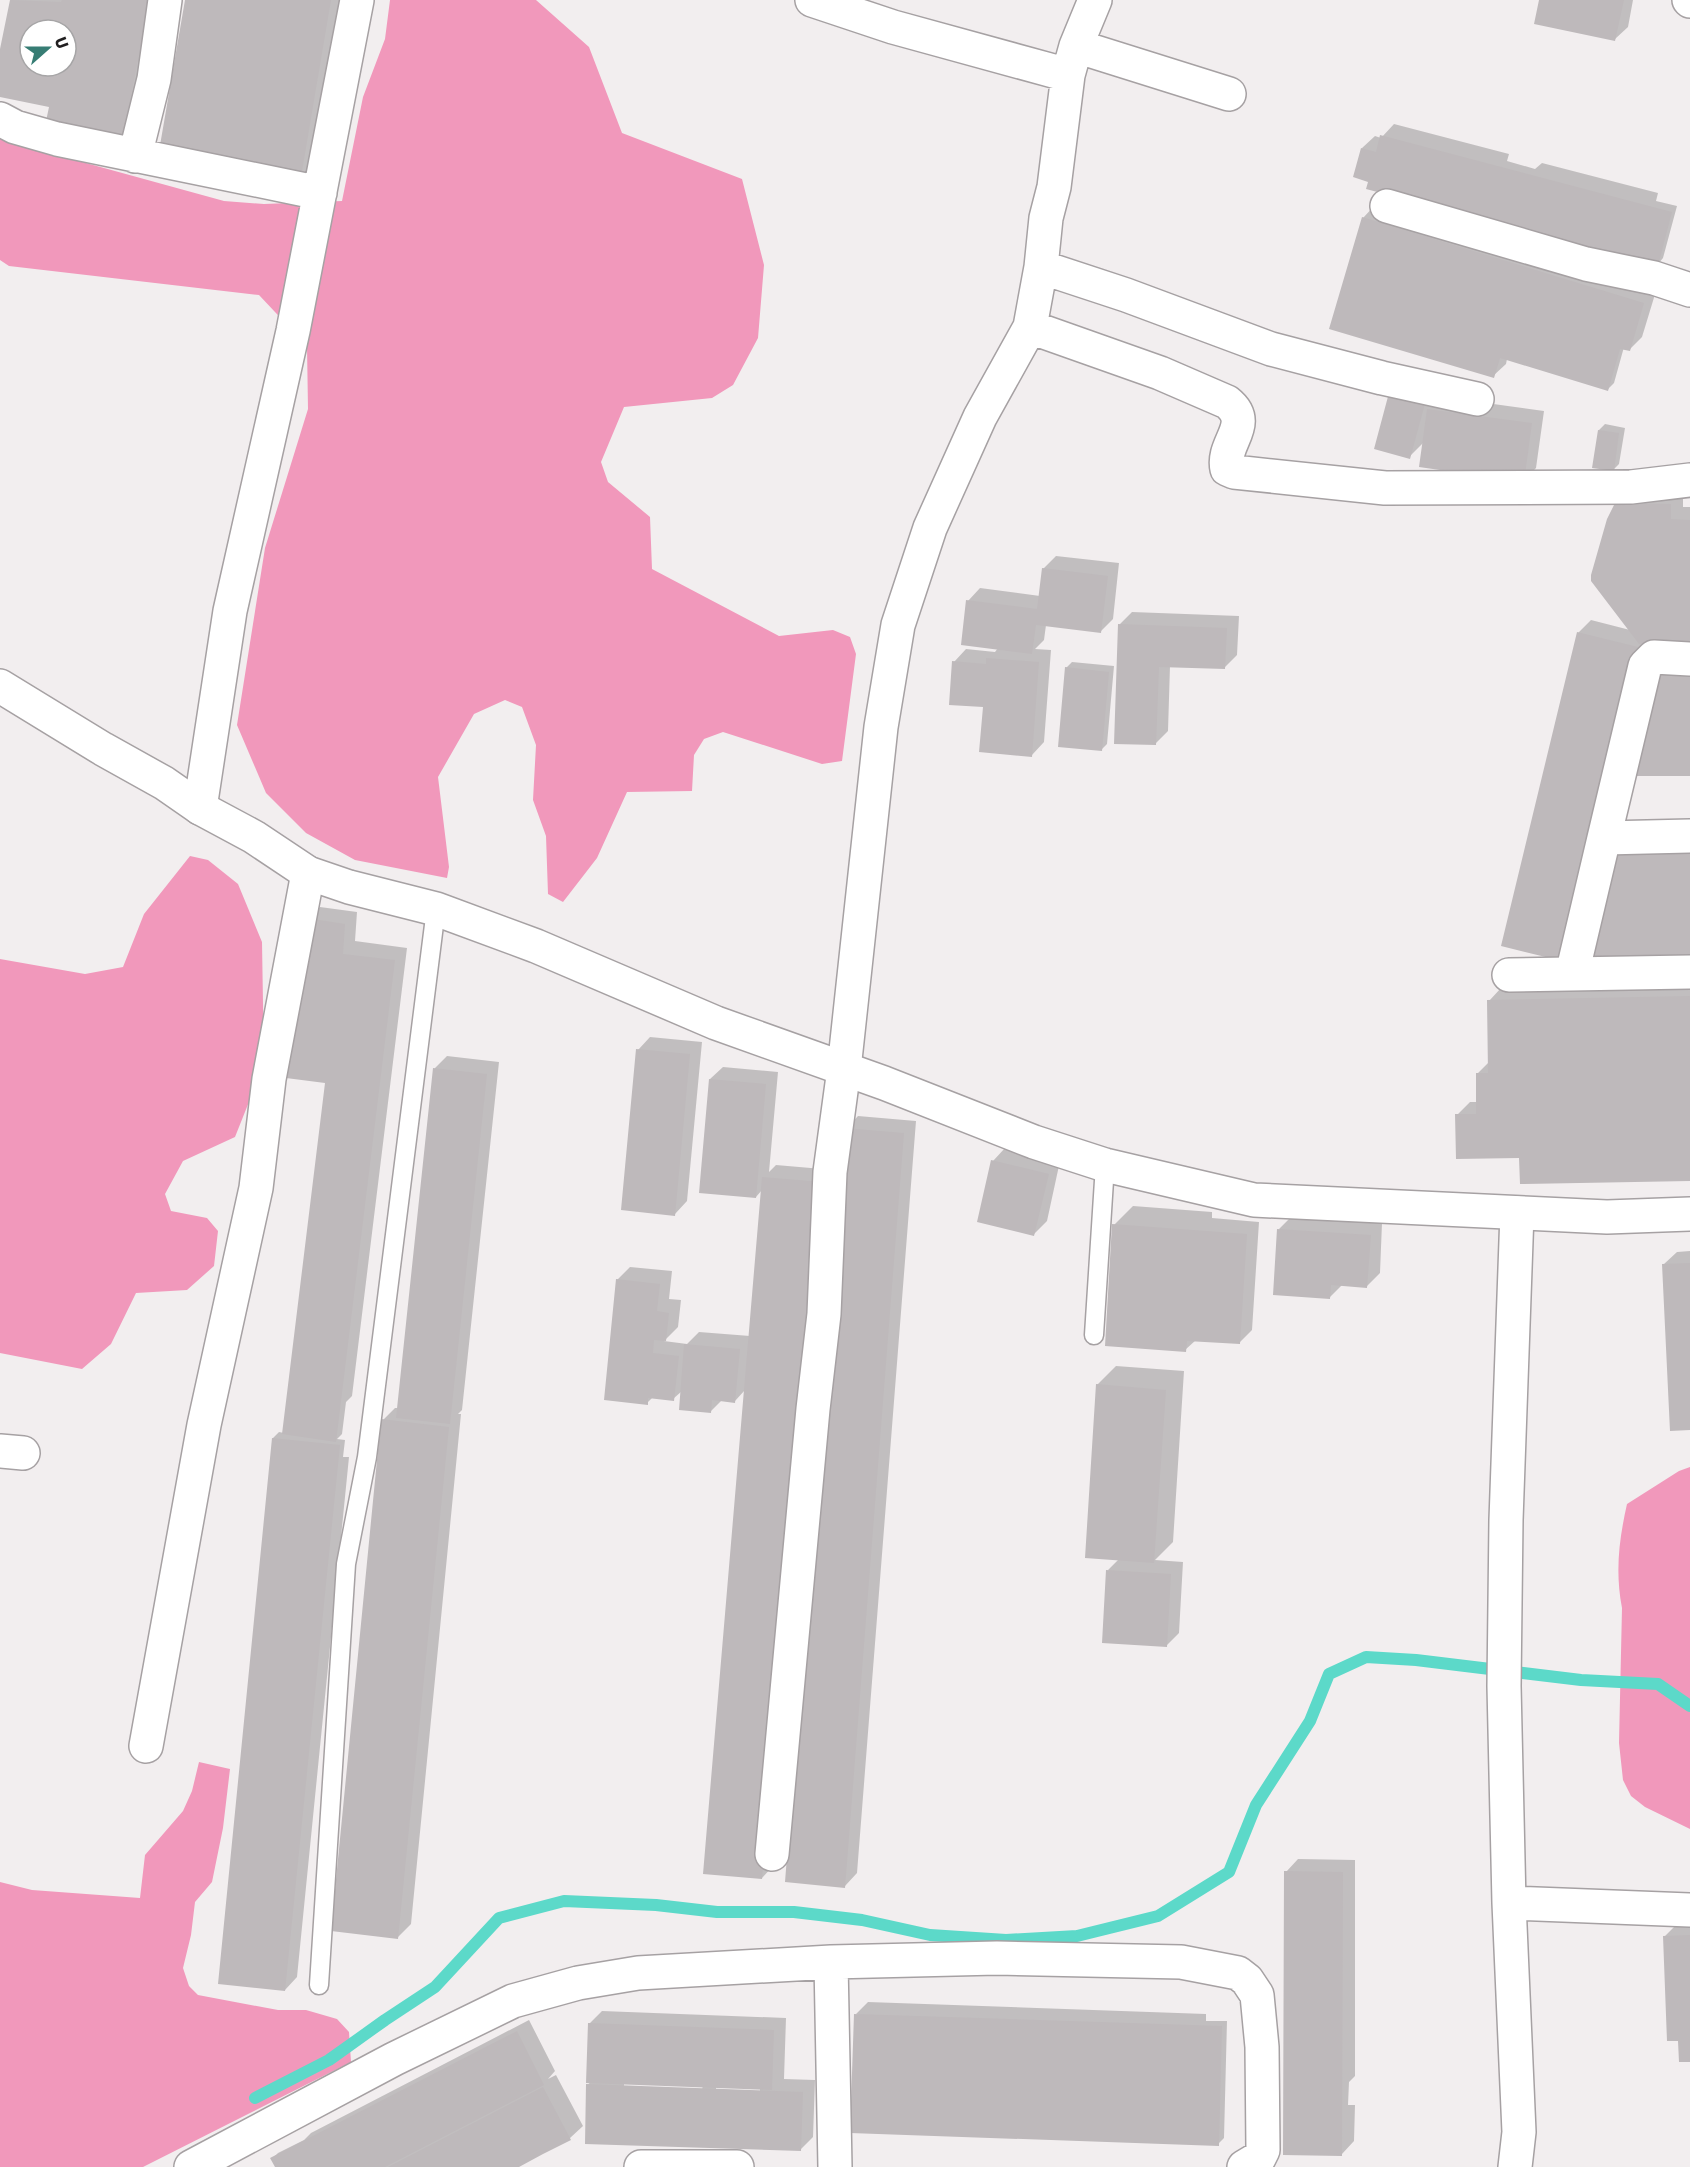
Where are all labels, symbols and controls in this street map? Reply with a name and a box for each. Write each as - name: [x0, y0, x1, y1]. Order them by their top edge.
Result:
- north arrow: [18, 18, 78, 78]
- text: U: [49, 33, 74, 52]

